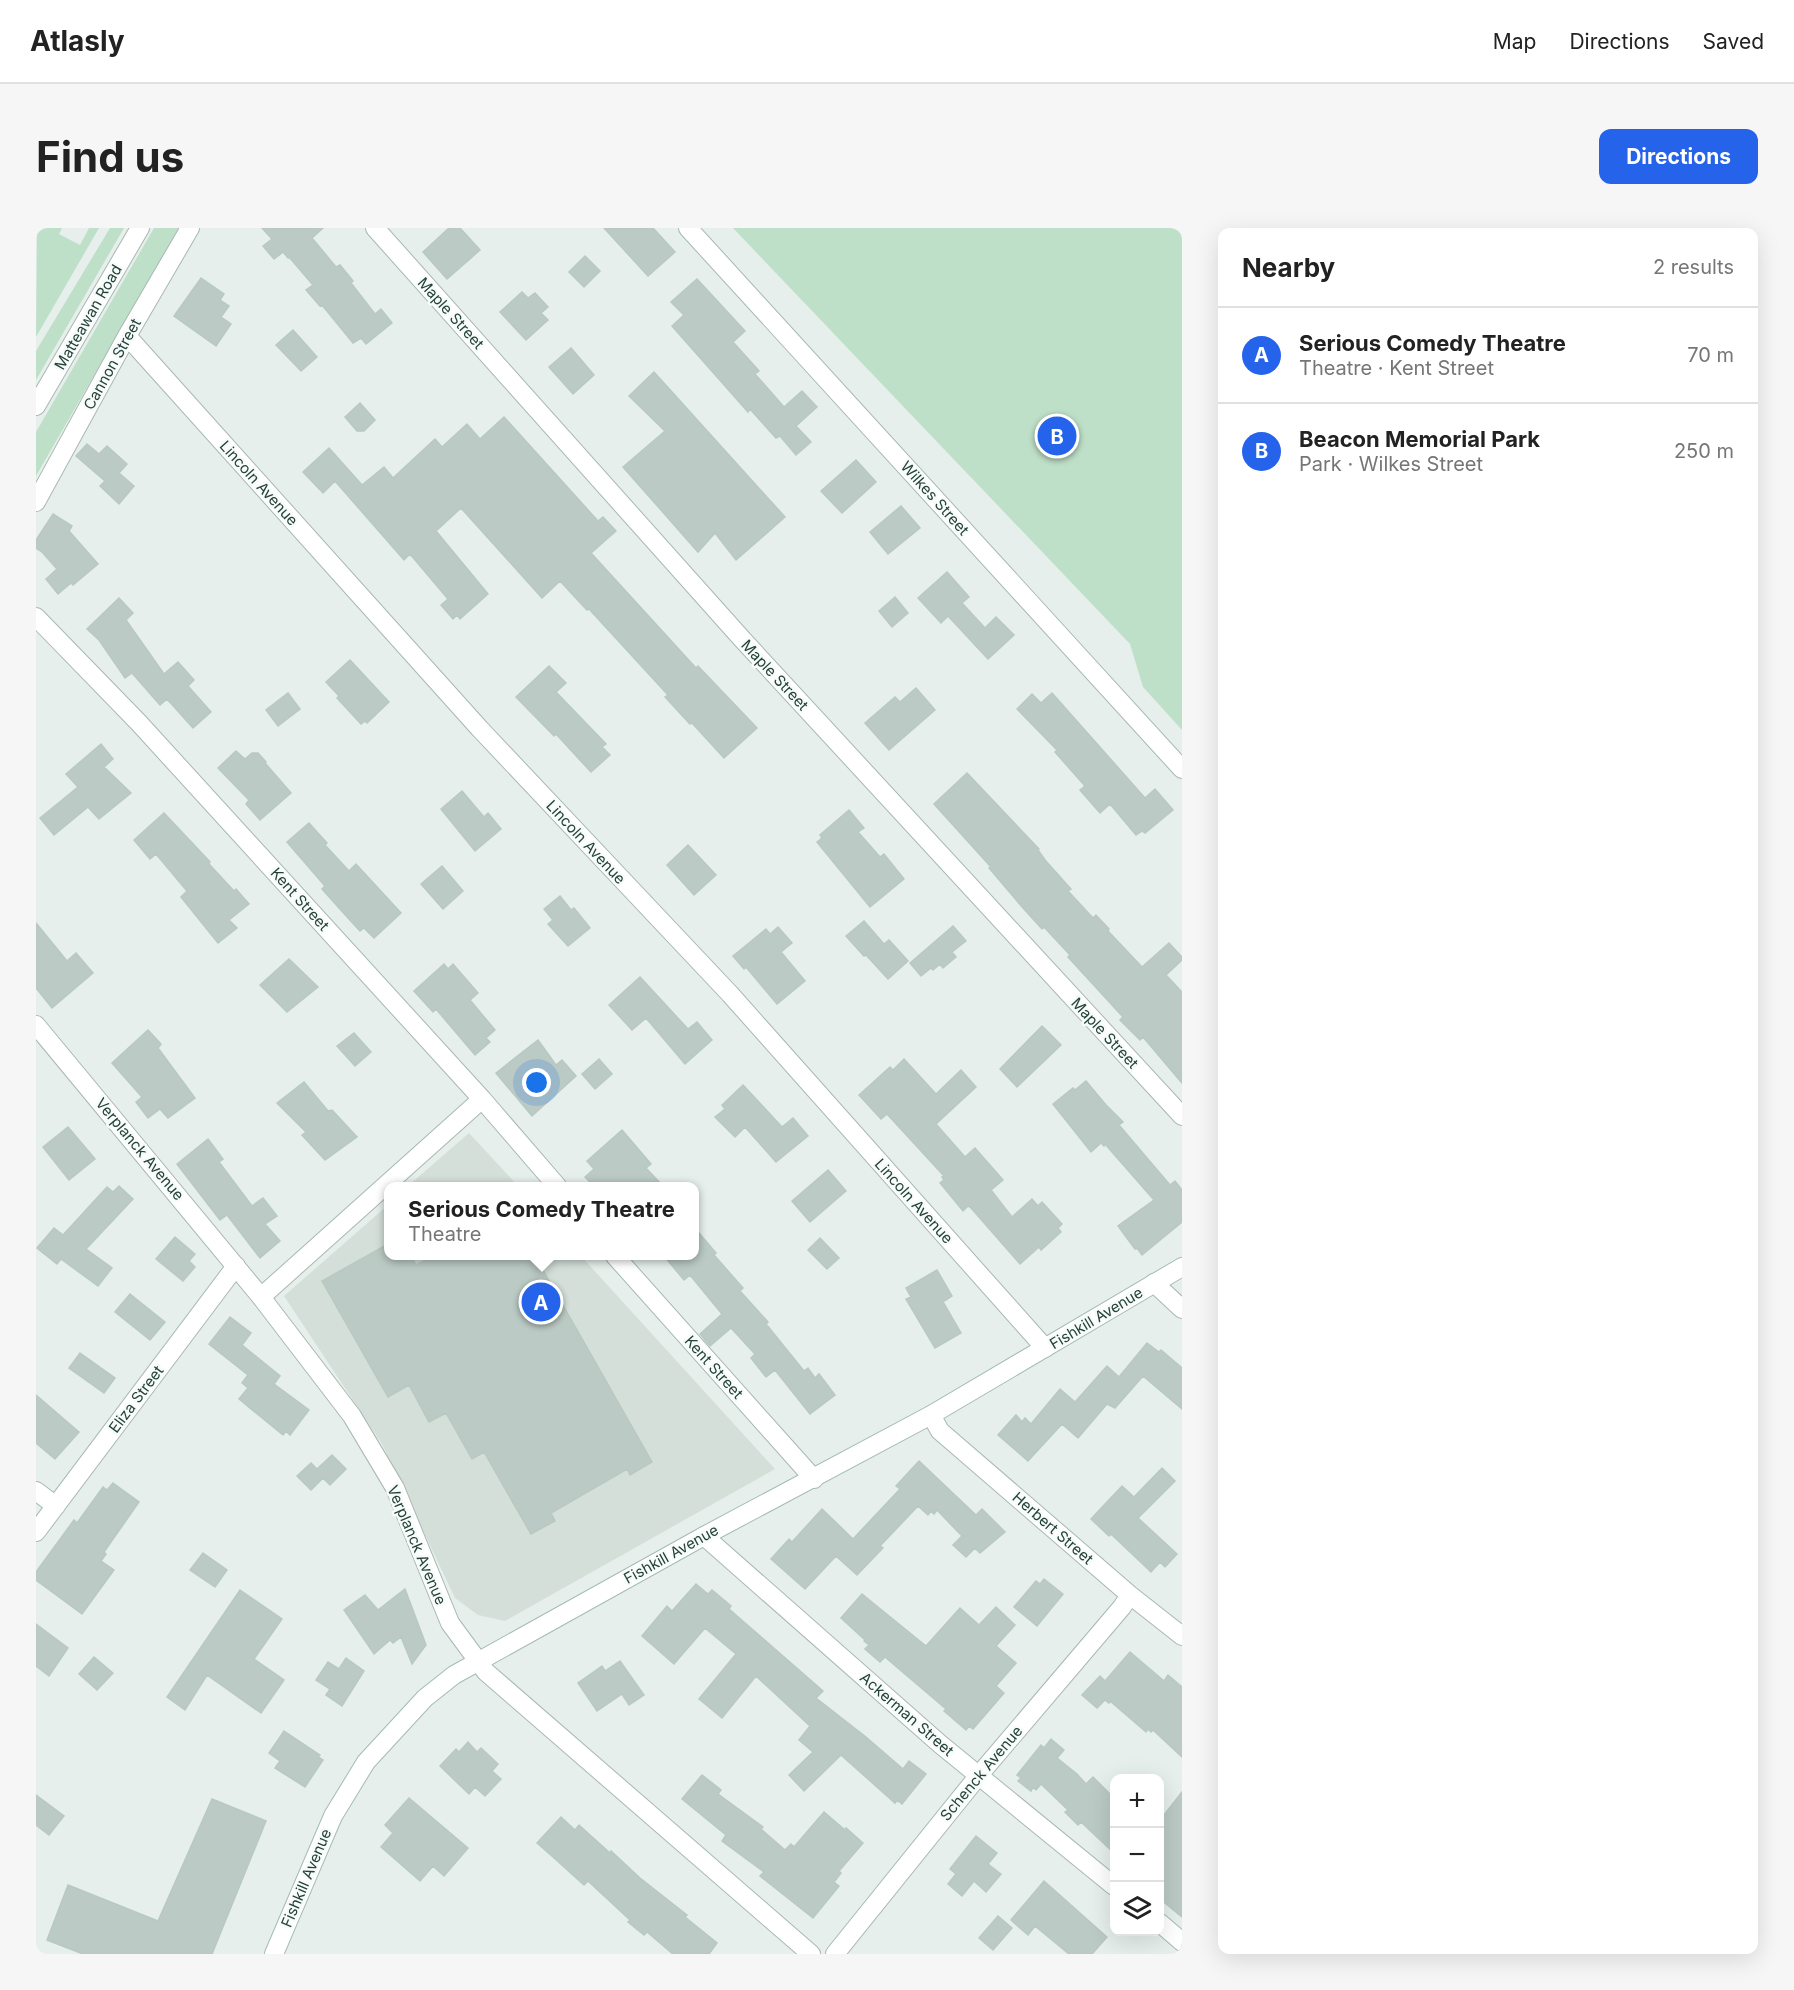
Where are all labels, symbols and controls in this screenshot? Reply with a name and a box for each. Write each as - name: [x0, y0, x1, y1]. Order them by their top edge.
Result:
- text: Atlasly: [30, 24, 125, 58]
- text: Map: [1493, 29, 1536, 54]
- text: Directions: [1569, 29, 1670, 54]
- text: Saved: [1703, 29, 1764, 54]
- button: Directions: [1599, 129, 1758, 184]
- text: Find us: [36, 131, 184, 182]
- text: Nearby: [1242, 252, 1335, 283]
- text: 2 results: [1653, 255, 1734, 279]
- street label: Matteawan Road: [50, 261, 126, 373]
- street label: Maple Street: [414, 273, 488, 353]
- street label: Cannon Street: [79, 315, 145, 413]
- text: Serious Comedy Theatre: [1299, 330, 1566, 356]
- text: A: [1254, 343, 1269, 367]
- text: 70 m: [1687, 343, 1734, 367]
- text: Theatre · Kent Street: [1299, 356, 1494, 380]
- pin: B: [1038, 414, 1076, 458]
- text: Beacon Memorial Park: [1299, 426, 1540, 452]
- street label: Lincoln Avenue: [216, 437, 302, 529]
- text: B: [1255, 439, 1268, 463]
- text: 250 m: [1674, 439, 1734, 463]
- text: Park · Wilkes Street: [1299, 452, 1483, 476]
- street label: Wilkes Street: [897, 457, 973, 539]
- street label: Maple Street: [737, 636, 813, 714]
- street label: Lincoln Avenue: [542, 796, 630, 888]
- street label: Kent Street: [267, 863, 333, 935]
- street label: Maple Street: [1067, 994, 1143, 1072]
- your location: [522, 1068, 551, 1097]
- street label: Verplanck Avenue: [92, 1094, 188, 1204]
- street label: Lincoln Avenue: [871, 1155, 957, 1247]
- popup: [384, 1182, 699, 1260]
- text: Serious Comedy Theatre: [408, 1196, 675, 1222]
- text: Theatre: [408, 1222, 481, 1246]
- pin: A: [522, 1280, 560, 1324]
- street label: Fishkill Avenue: [1046, 1283, 1146, 1353]
- street label: Kent Street: [681, 1331, 747, 1403]
- street label: Eliza Street: [104, 1361, 168, 1436]
- street label: Verplanck Avenue: [383, 1482, 451, 1608]
- street label: Herbert Street: [1009, 1488, 1097, 1568]
- street label: Fishkill Avenue: [620, 1520, 722, 1588]
- street label: Ackerman Street: [856, 1668, 958, 1760]
- street label: Schenck Avenue: [936, 1722, 1026, 1824]
- map controls: [1110, 1774, 1164, 1936]
- button: +: [1110, 1774, 1164, 1828]
- street label: Fishkill Avenue: [277, 1826, 335, 1930]
- button: −: [1110, 1828, 1164, 1882]
- button: layers: [1110, 1882, 1164, 1936]

